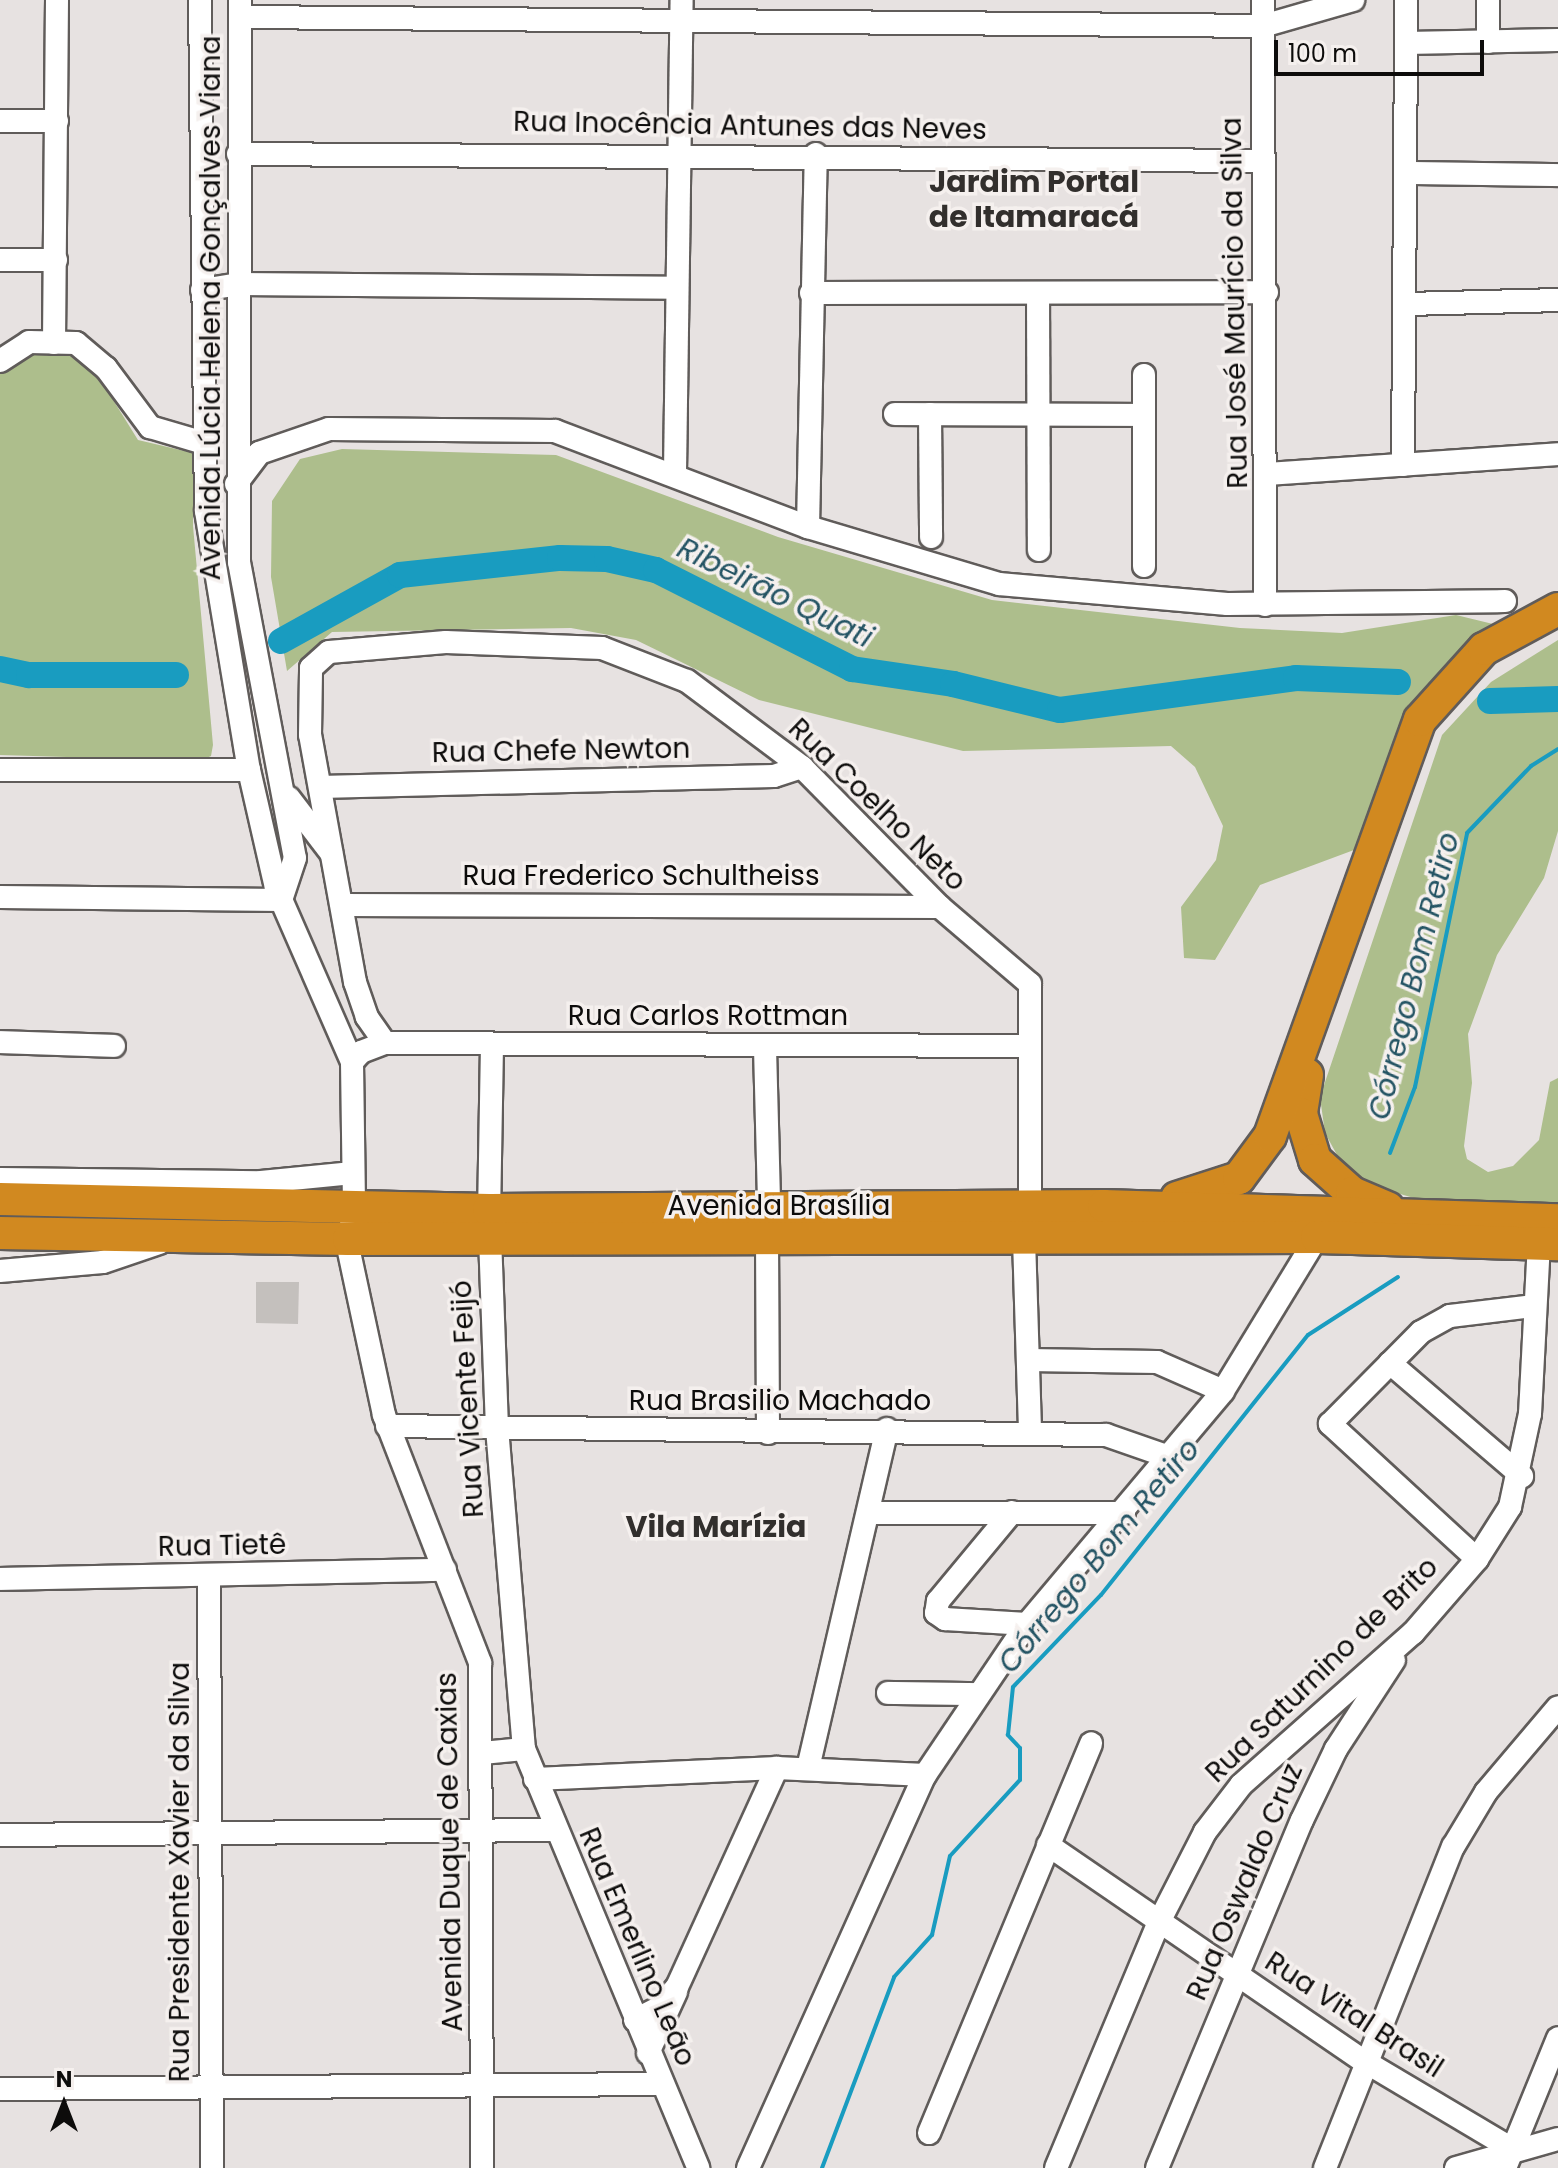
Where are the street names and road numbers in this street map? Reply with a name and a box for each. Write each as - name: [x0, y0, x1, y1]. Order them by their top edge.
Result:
- street label: Avenida Lúcia Helena Gonçalves Viana: [194, 36, 228, 580]
- street label: Rua Inocência Antunes das Neves: [513, 105, 987, 147]
- street label: Rua José Maurício da Silva: [1215, 117, 1255, 489]
- street label: Rua Coelho Neto: [781, 712, 973, 898]
- street label: Rua Chefe Newton: [432, 732, 690, 770]
- street label: Rua Frederico Schultheiss: [462, 859, 820, 893]
- street label: Rua Carlos Rottman: [568, 999, 848, 1033]
- street label: Avenida Brasília: [668, 1189, 890, 1223]
- street label: Rua Vicente Feijó: [445, 1279, 491, 1519]
- street label: Rua Brasilio Machado: [629, 1384, 931, 1418]
- street label: Rua Tietê: [158, 1528, 286, 1564]
- street label: Rua Saturnino de Brito: [1199, 1550, 1445, 1790]
- street label: Rua Presidente Xavier da Silva: [163, 1662, 197, 2082]
- street label: Avenida Duque de Caxias: [430, 1672, 470, 2032]
- street label: Rua Oswaldo Cruz: [1180, 1759, 1310, 2005]
- street label: Rua Emerlino Leão: [572, 1823, 702, 2071]
- street label: Rua Vital Brasil: [1259, 1945, 1449, 2085]

